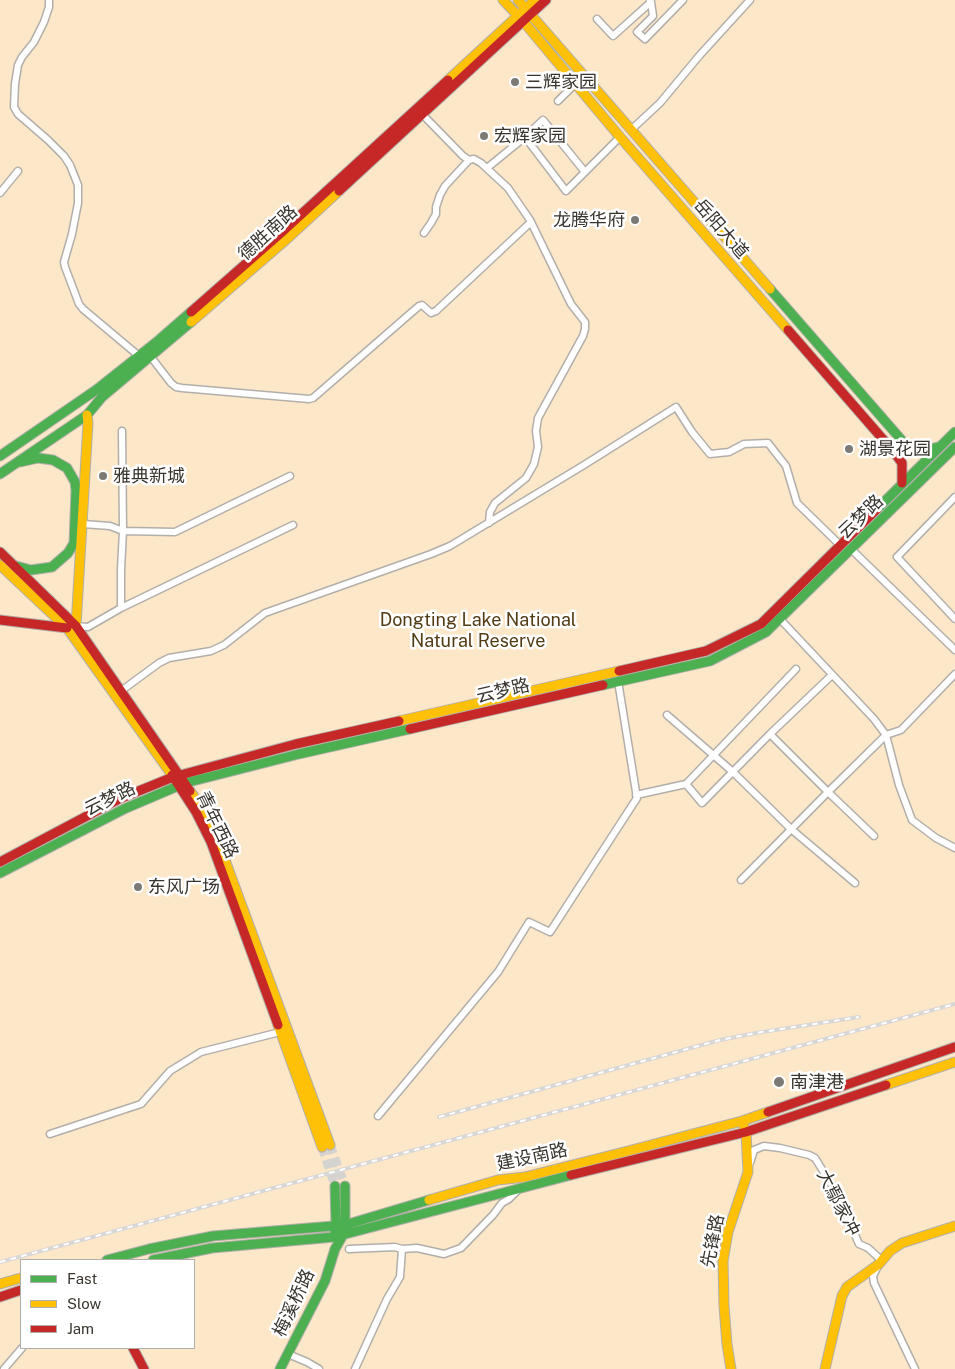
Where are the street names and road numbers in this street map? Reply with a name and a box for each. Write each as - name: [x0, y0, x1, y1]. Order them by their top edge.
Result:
- street label: 岳阳大道: [689, 195, 753, 263]
- street label: 德胜南路: [234, 201, 302, 265]
- street label: 云梦路: [834, 490, 888, 544]
- street label: 云梦路: [474, 674, 532, 708]
- street label: 云梦路: [81, 777, 139, 821]
- street label: 青年西路: [192, 788, 242, 862]
- street label: 建设南路: [495, 1139, 569, 1175]
- street label: 大鄢家冲: [812, 1166, 864, 1240]
- street label: 先锋路: [697, 1212, 729, 1270]
- street label: 梅溪桥路: [269, 1266, 319, 1340]

